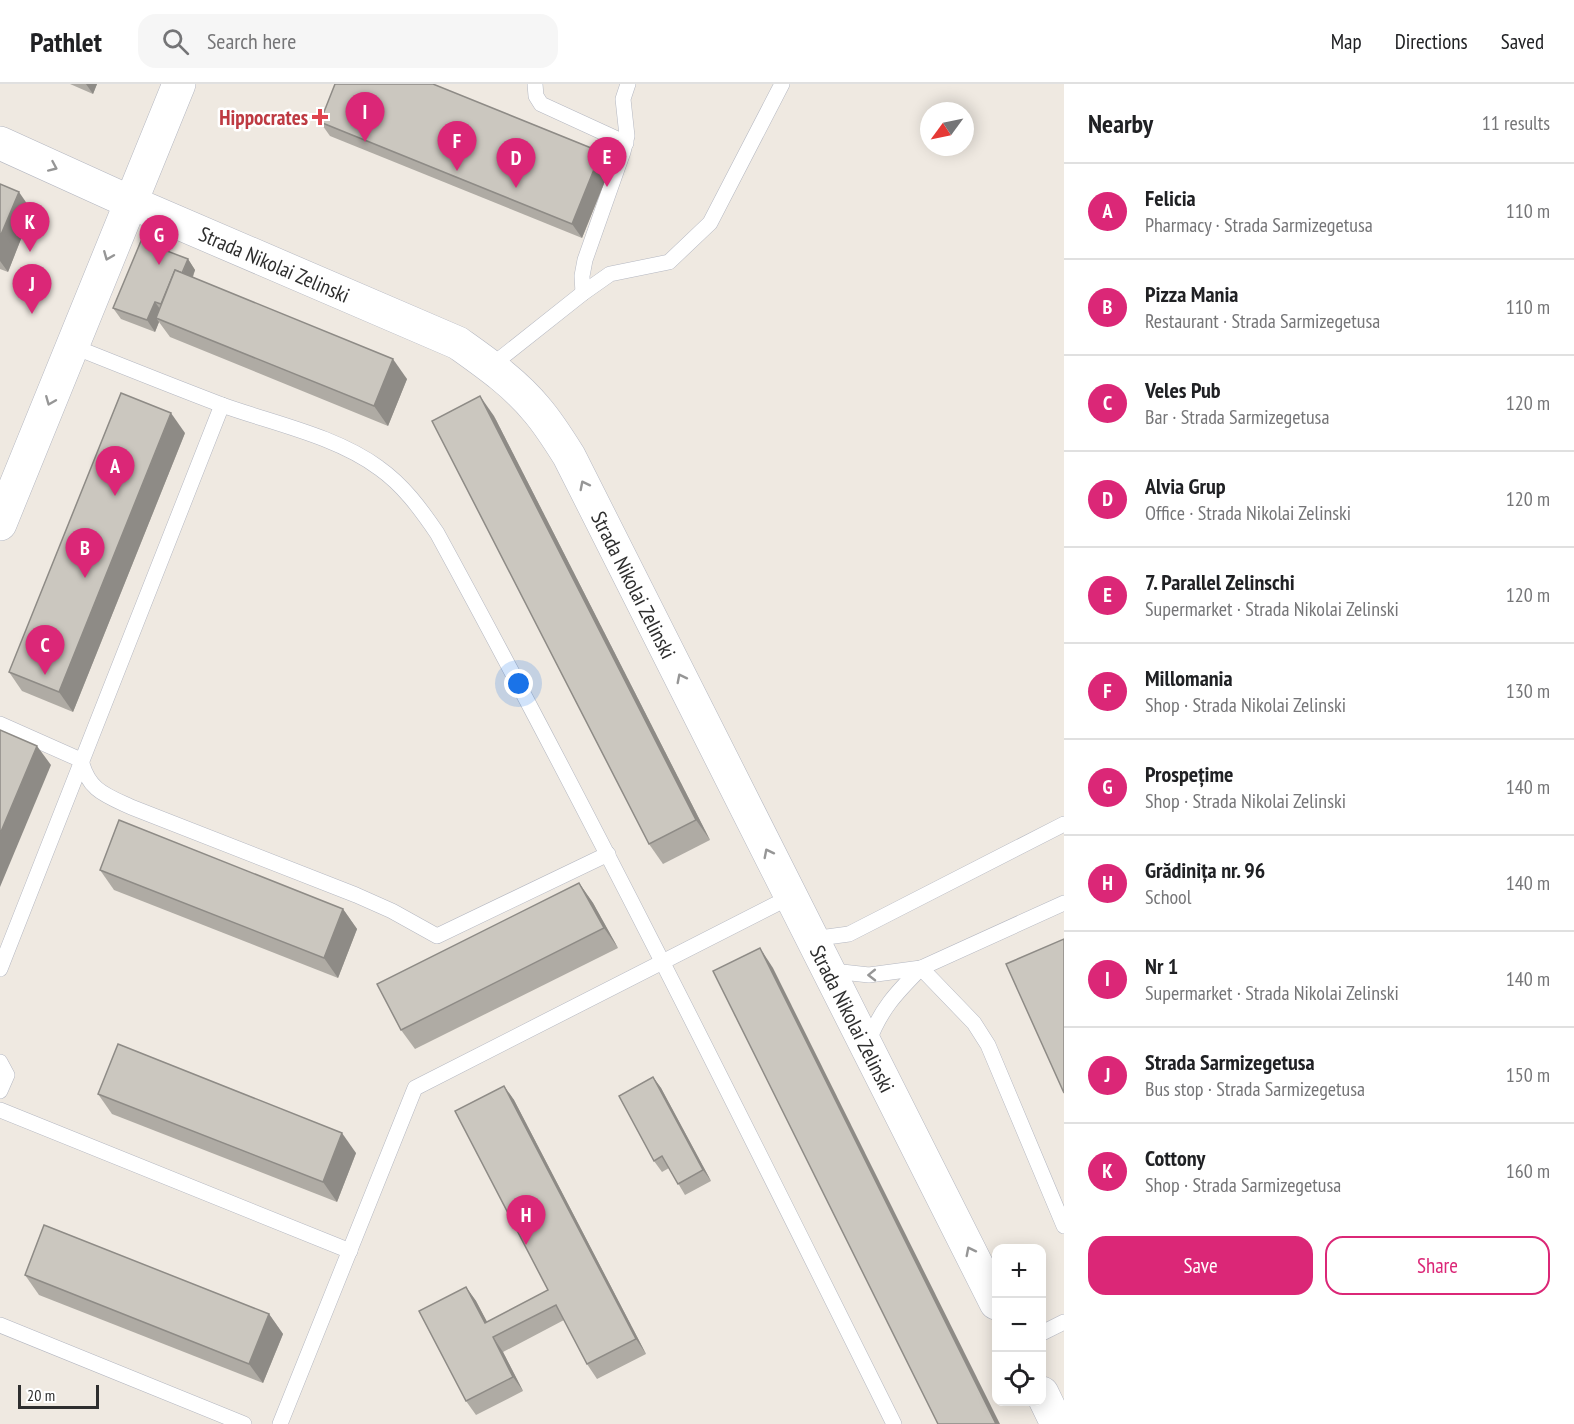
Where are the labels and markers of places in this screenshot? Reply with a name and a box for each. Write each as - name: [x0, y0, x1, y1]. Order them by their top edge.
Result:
- pin: I: [346, 92, 385, 142]
- place label: Hippocrates: [219, 104, 308, 131]
- marker: Hippocrates: [313, 110, 327, 124]
- pin: F: [438, 122, 476, 171]
- pin: D: [496, 138, 536, 188]
- pin: E: [588, 138, 626, 187]
- pin: K: [10, 202, 50, 252]
- pin: G: [140, 216, 178, 265]
- pin: J: [12, 264, 51, 314]
- pin: A: [96, 446, 134, 496]
- pin: B: [66, 528, 104, 578]
- pin: C: [26, 626, 64, 675]
- pin: H: [506, 1196, 546, 1245]

